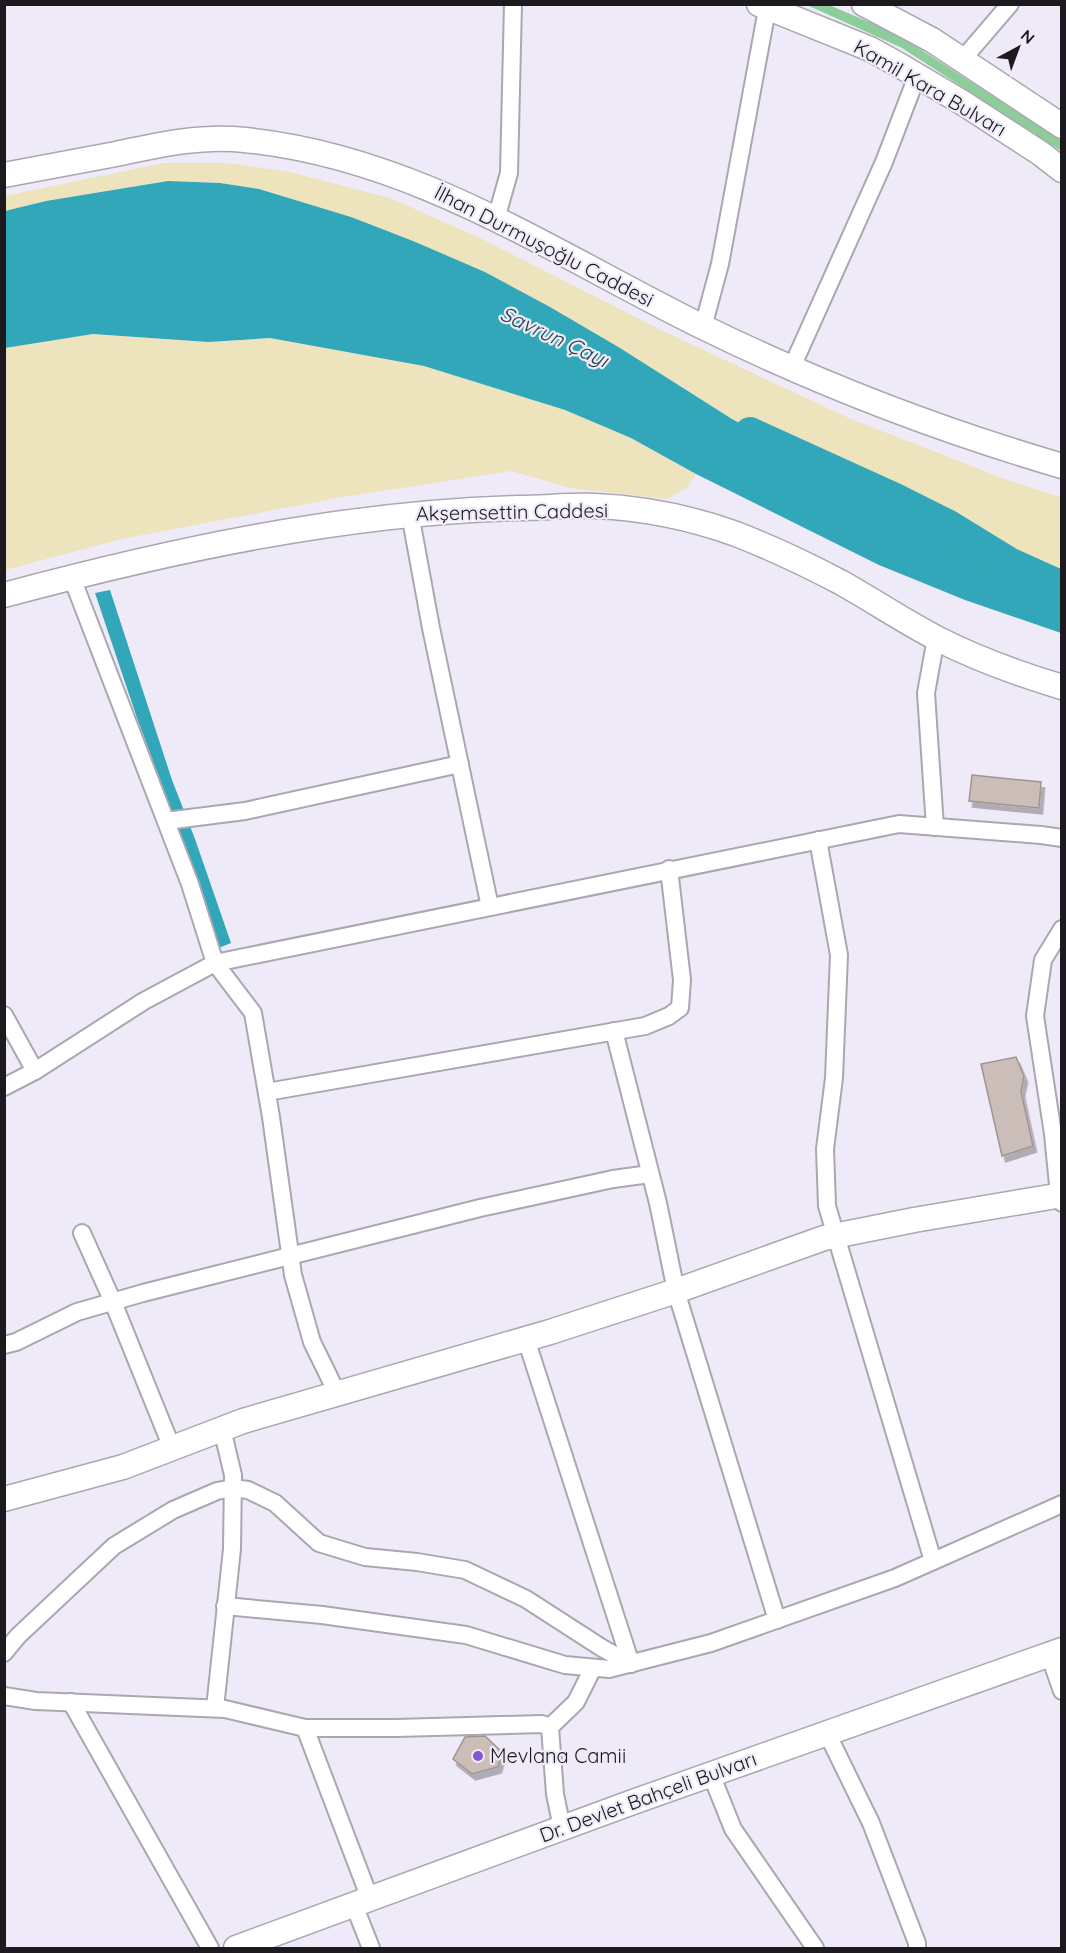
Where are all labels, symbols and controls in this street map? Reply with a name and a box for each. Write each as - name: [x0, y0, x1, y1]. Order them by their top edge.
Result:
- north arrow: [988, 18, 1048, 78]
- text: N: [1017, 25, 1039, 48]
- street label: Kamil Kara Bulvarı: [850, 34, 1011, 141]
- street label: İlhan Durmuşoğlu Caddesi: [430, 179, 658, 312]
- water label: Savrun Çayı: [496, 300, 614, 373]
- street label: Akşemsettin Caddesi: [416, 497, 608, 526]
- place label: Mevlana Camii: [490, 1743, 626, 1768]
- street label: Dr. Devlet Bahçeli Bulvarı: [536, 1746, 760, 1847]
- marker: Mevlana Camii: [471, 1749, 485, 1763]

